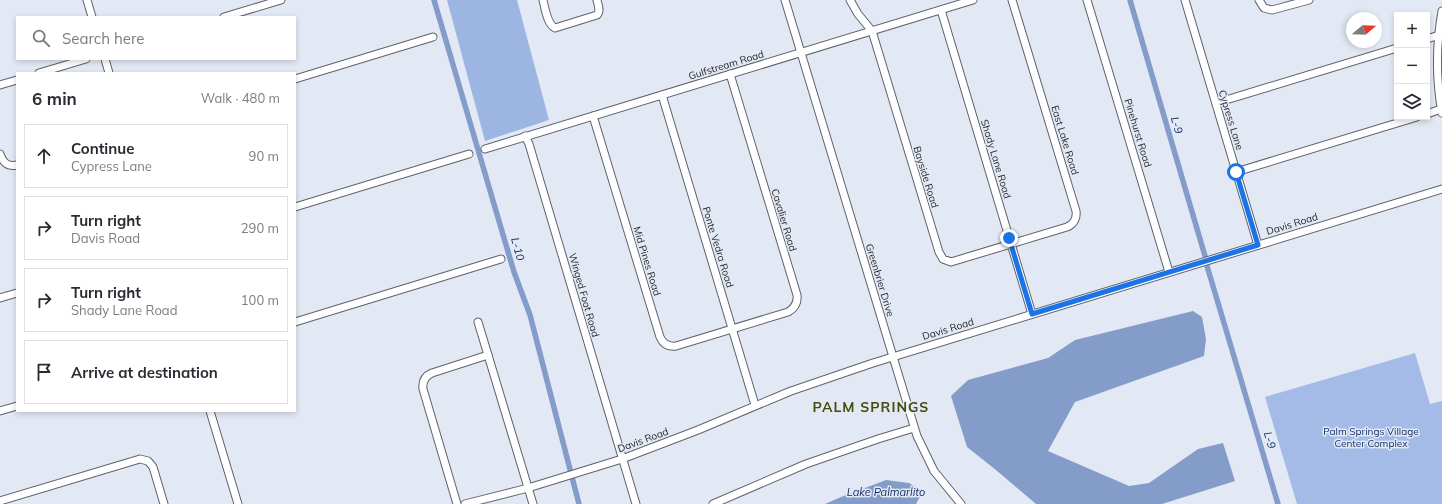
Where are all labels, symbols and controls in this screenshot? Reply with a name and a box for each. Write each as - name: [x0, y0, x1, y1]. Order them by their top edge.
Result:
- north arrow: [1346, 12, 1382, 48]
- map controls: [1394, 12, 1430, 120]
- button: +: [1394, 12, 1430, 48]
- search box: [16, 16, 296, 60]
- icon: search: [30, 27, 52, 49]
- text: Search here: [62, 29, 144, 48]
- street label: Gulfstream Road: [687, 47, 765, 83]
- button: −: [1394, 48, 1430, 84]
- button: layers: [1394, 84, 1430, 120]
- text: 6 min: [32, 88, 77, 109]
- street label: Cypress Lane: [1216, 88, 1246, 152]
- text: Walk · 480 m: [201, 90, 280, 106]
- street label: Pinehurst Road: [1121, 97, 1155, 169]
- street label: East Lake Road: [1048, 104, 1082, 176]
- water label: L-9: [1168, 115, 1186, 135]
- street label: Shady Lane Road: [978, 118, 1014, 200]
- text: Continue: [71, 139, 134, 158]
- icon: ahead: [33, 145, 55, 167]
- street label: Bayside Road: [910, 145, 942, 209]
- text: 90 m: [249, 148, 279, 164]
- text: Cypress Lane: [71, 158, 152, 174]
- route start: [1227, 163, 1245, 181]
- street label: Cavalier Road: [768, 187, 800, 253]
- street label: Ponte Vedra Road: [700, 205, 736, 289]
- street label: Davis Road: [1265, 210, 1319, 238]
- text: Turn right: [71, 211, 141, 230]
- icon: right: [33, 217, 55, 239]
- text: 290 m: [241, 220, 279, 236]
- street label: Mid Pines Road: [630, 225, 664, 297]
- route end: [1000, 229, 1018, 247]
- text: Davis Road: [71, 230, 140, 246]
- water label: L-10: [508, 236, 528, 263]
- street label: Greenbrier Drive: [863, 242, 897, 318]
- street label: Winged Foot Road: [566, 251, 602, 339]
- text: Turn right: [71, 283, 141, 302]
- icon: right: [33, 289, 55, 311]
- text: 100 m: [241, 292, 279, 308]
- text: Shady Lane Road: [71, 302, 177, 318]
- street label: Davis Road: [921, 315, 975, 343]
- icon: arrive: [33, 361, 55, 383]
- text: Arrive at destination: [71, 363, 218, 382]
- district label: PALM SPRINGS: [813, 398, 929, 416]
- street label: Davis Road: [616, 425, 670, 455]
- park label: Palm Springs Village Center Complex: [1323, 425, 1419, 450]
- water label: L-9: [1261, 430, 1279, 451]
- water label: Lake Palmarlito: [847, 485, 925, 499]

